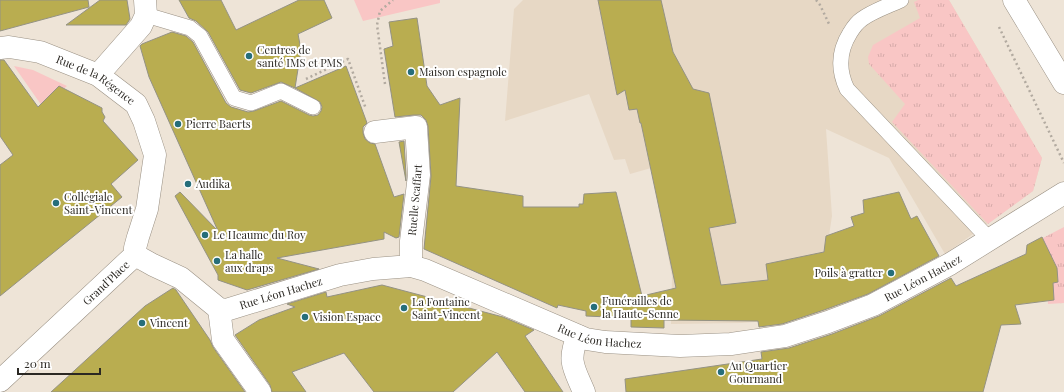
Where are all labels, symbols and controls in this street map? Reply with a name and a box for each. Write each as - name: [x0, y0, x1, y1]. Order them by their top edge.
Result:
- place label: Centres de santé IMS et PMS: [257, 42, 342, 70]
- street label: Rue de la Régence: [54, 51, 139, 108]
- marker: Centres de santé IMS et PMS: [244, 51, 254, 61]
- place label: Maison espagnole: [419, 64, 507, 79]
- marker: Maison espagnole: [406, 67, 416, 77]
- place label: Pierre Baerts: [186, 116, 251, 131]
- marker: Pierre Baerts: [173, 119, 183, 129]
- street label: Ruelle Scaffart: [404, 163, 425, 236]
- place label: Audika: [195, 176, 231, 191]
- marker: Audika: [183, 179, 193, 189]
- place label: Collégiale Saint-Vincent: [64, 189, 132, 217]
- marker: Collégiale Saint-Vincent: [51, 198, 61, 208]
- place label: Le Heaume du Roy: [213, 227, 306, 242]
- marker: Le Heaume du Roy: [200, 230, 210, 240]
- place label: La halle aux draps: [225, 247, 273, 275]
- street label: Rue Léon Hachez: [881, 251, 964, 305]
- marker: La halle aux draps: [212, 256, 222, 266]
- street label: Grand'Place: [79, 257, 133, 308]
- place label: Poils à gratter: [815, 265, 883, 280]
- marker: Poils à gratter: [886, 268, 896, 278]
- street label: Rue Léon Hachez: [238, 273, 324, 312]
- place label: Funérailles de la Haute-Senne: [602, 293, 679, 321]
- place label: La Fontaine Saint-Vincent: [412, 294, 480, 322]
- marker: Funérailles de la Haute-Senne: [589, 302, 599, 312]
- marker: La Fontaine Saint-Vincent: [399, 303, 409, 313]
- place label: Vision Espace: [312, 309, 381, 324]
- marker: Vision Espace: [300, 312, 310, 322]
- place label: Vincent: [149, 315, 188, 330]
- marker: Vincent: [137, 318, 147, 328]
- street label: Rue Léon Hachez: [556, 320, 642, 351]
- scale bar: [18, 350, 100, 376]
- text: 20 m: [24, 355, 51, 371]
- place label: Au Quartier Gourmand: [728, 358, 787, 386]
- marker: Au Quartier Gourmand: [716, 367, 726, 377]

